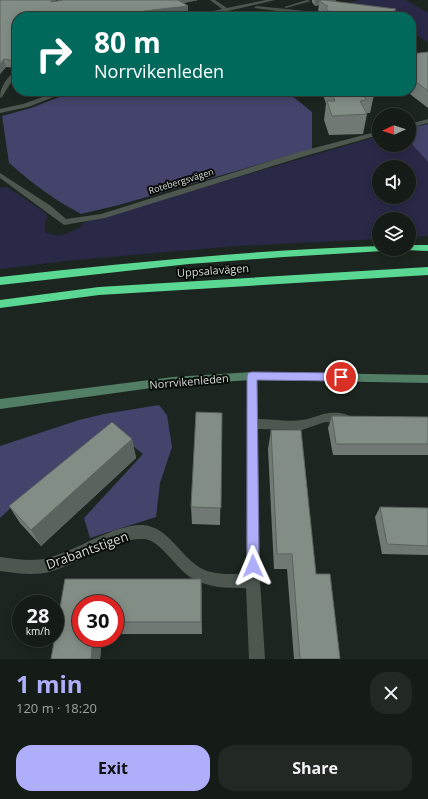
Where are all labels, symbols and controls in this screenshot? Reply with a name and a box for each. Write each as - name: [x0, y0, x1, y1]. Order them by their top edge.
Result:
- text: 80 m: [94, 23, 161, 61]
- icon: right: [28, 28, 80, 80]
- text: Norrvikenleden: [94, 59, 224, 83]
- north arrow: [372, 108, 416, 152]
- map controls: [372, 108, 416, 256]
- button: sound: [372, 160, 416, 204]
- street label: Rotebergsvägen: [147, 165, 215, 197]
- button: layers: [372, 212, 416, 256]
- street label: Uppsalavägen: [176, 260, 250, 280]
- pin: [324, 360, 358, 394]
- icon: arrive: [330, 366, 352, 388]
- street label: Norrvikenleden: [149, 370, 229, 392]
- street label: Drabantstigen: [43, 527, 131, 573]
- position arrow: [232, 545, 274, 587]
- speed limit sign: 30: [72, 595, 124, 647]
- text: 28: [27, 602, 49, 629]
- text: km/h: [26, 624, 50, 638]
- text: 1 min: [16, 667, 83, 700]
- button: close: [370, 672, 412, 714]
- text: 120 m · 18:20: [16, 699, 97, 717]
- button: Exit: [16, 745, 210, 791]
- button: Share: [218, 745, 412, 791]

